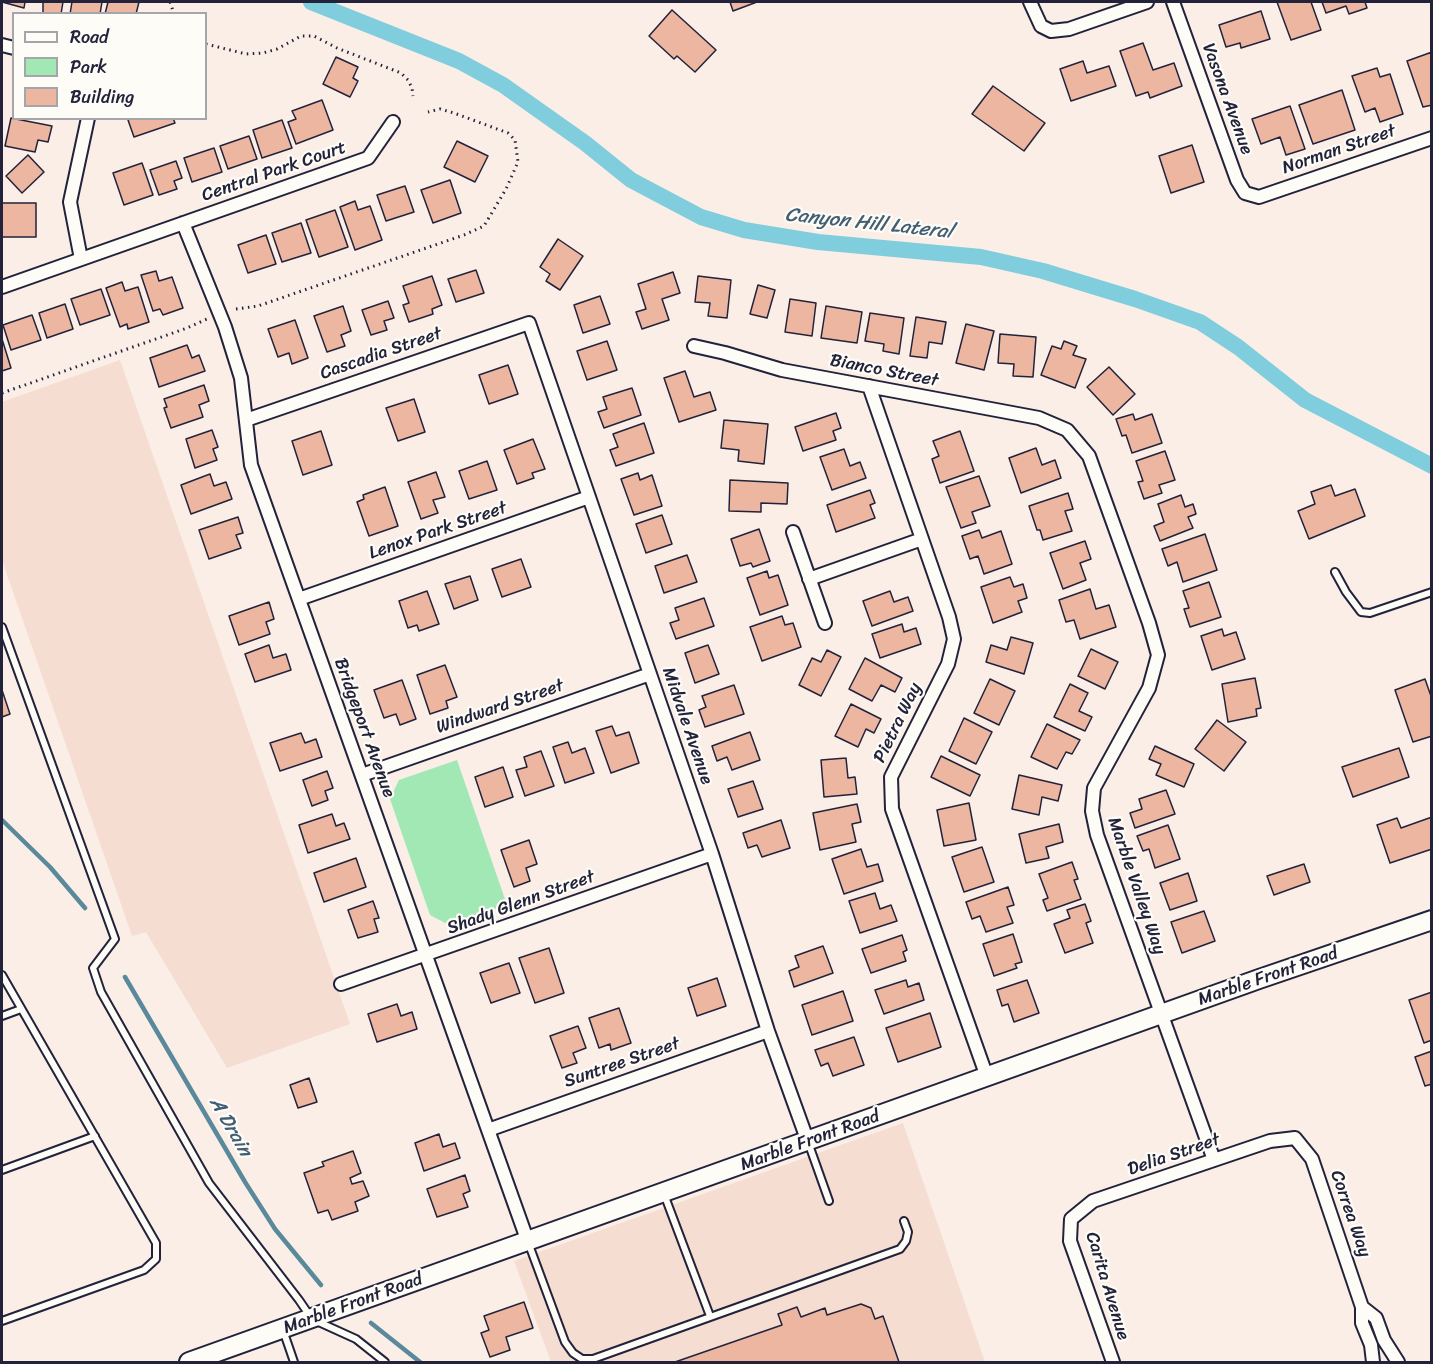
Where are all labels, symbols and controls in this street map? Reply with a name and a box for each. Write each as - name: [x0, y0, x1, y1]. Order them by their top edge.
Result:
- legend: [12, 12, 207, 120]
- text: Road: [70, 21, 109, 53]
- street label: Vasona Avenue: [1197, 40, 1257, 158]
- text: Park: [70, 51, 107, 83]
- text: Building: [70, 81, 134, 113]
- street label: Norman Street: [1279, 120, 1399, 180]
- street label: Central Park Court: [199, 137, 349, 207]
- water label: Canyon Hill Lateral: [784, 203, 954, 245]
- street label: Cascadia Street: [317, 323, 445, 385]
- street label: Bianco Street: [828, 350, 940, 392]
- street label: Lenox Park Street: [366, 497, 510, 565]
- street label: Bridgeport Avenue: [329, 655, 399, 801]
- street label: Midvale Avenue: [657, 665, 717, 787]
- street label: Windward Street: [433, 675, 567, 739]
- street label: Pietra Way: [869, 679, 927, 767]
- street label: Marble Valley Way: [1102, 814, 1170, 958]
- street label: Shady Glenn Street: [444, 866, 598, 940]
- street label: Marble Front Road: [1195, 943, 1341, 1011]
- street label: Suntree Street: [561, 1033, 683, 1093]
- water label: A Drain: [203, 1093, 257, 1161]
- street label: Marble Front Road: [738, 1106, 882, 1176]
- street label: Delia Street: [1125, 1129, 1223, 1181]
- street label: Correa Way: [1325, 1168, 1375, 1260]
- street label: Carita Avenue: [1080, 1229, 1134, 1343]
- street label: Marble Front Road: [281, 1269, 425, 1339]

